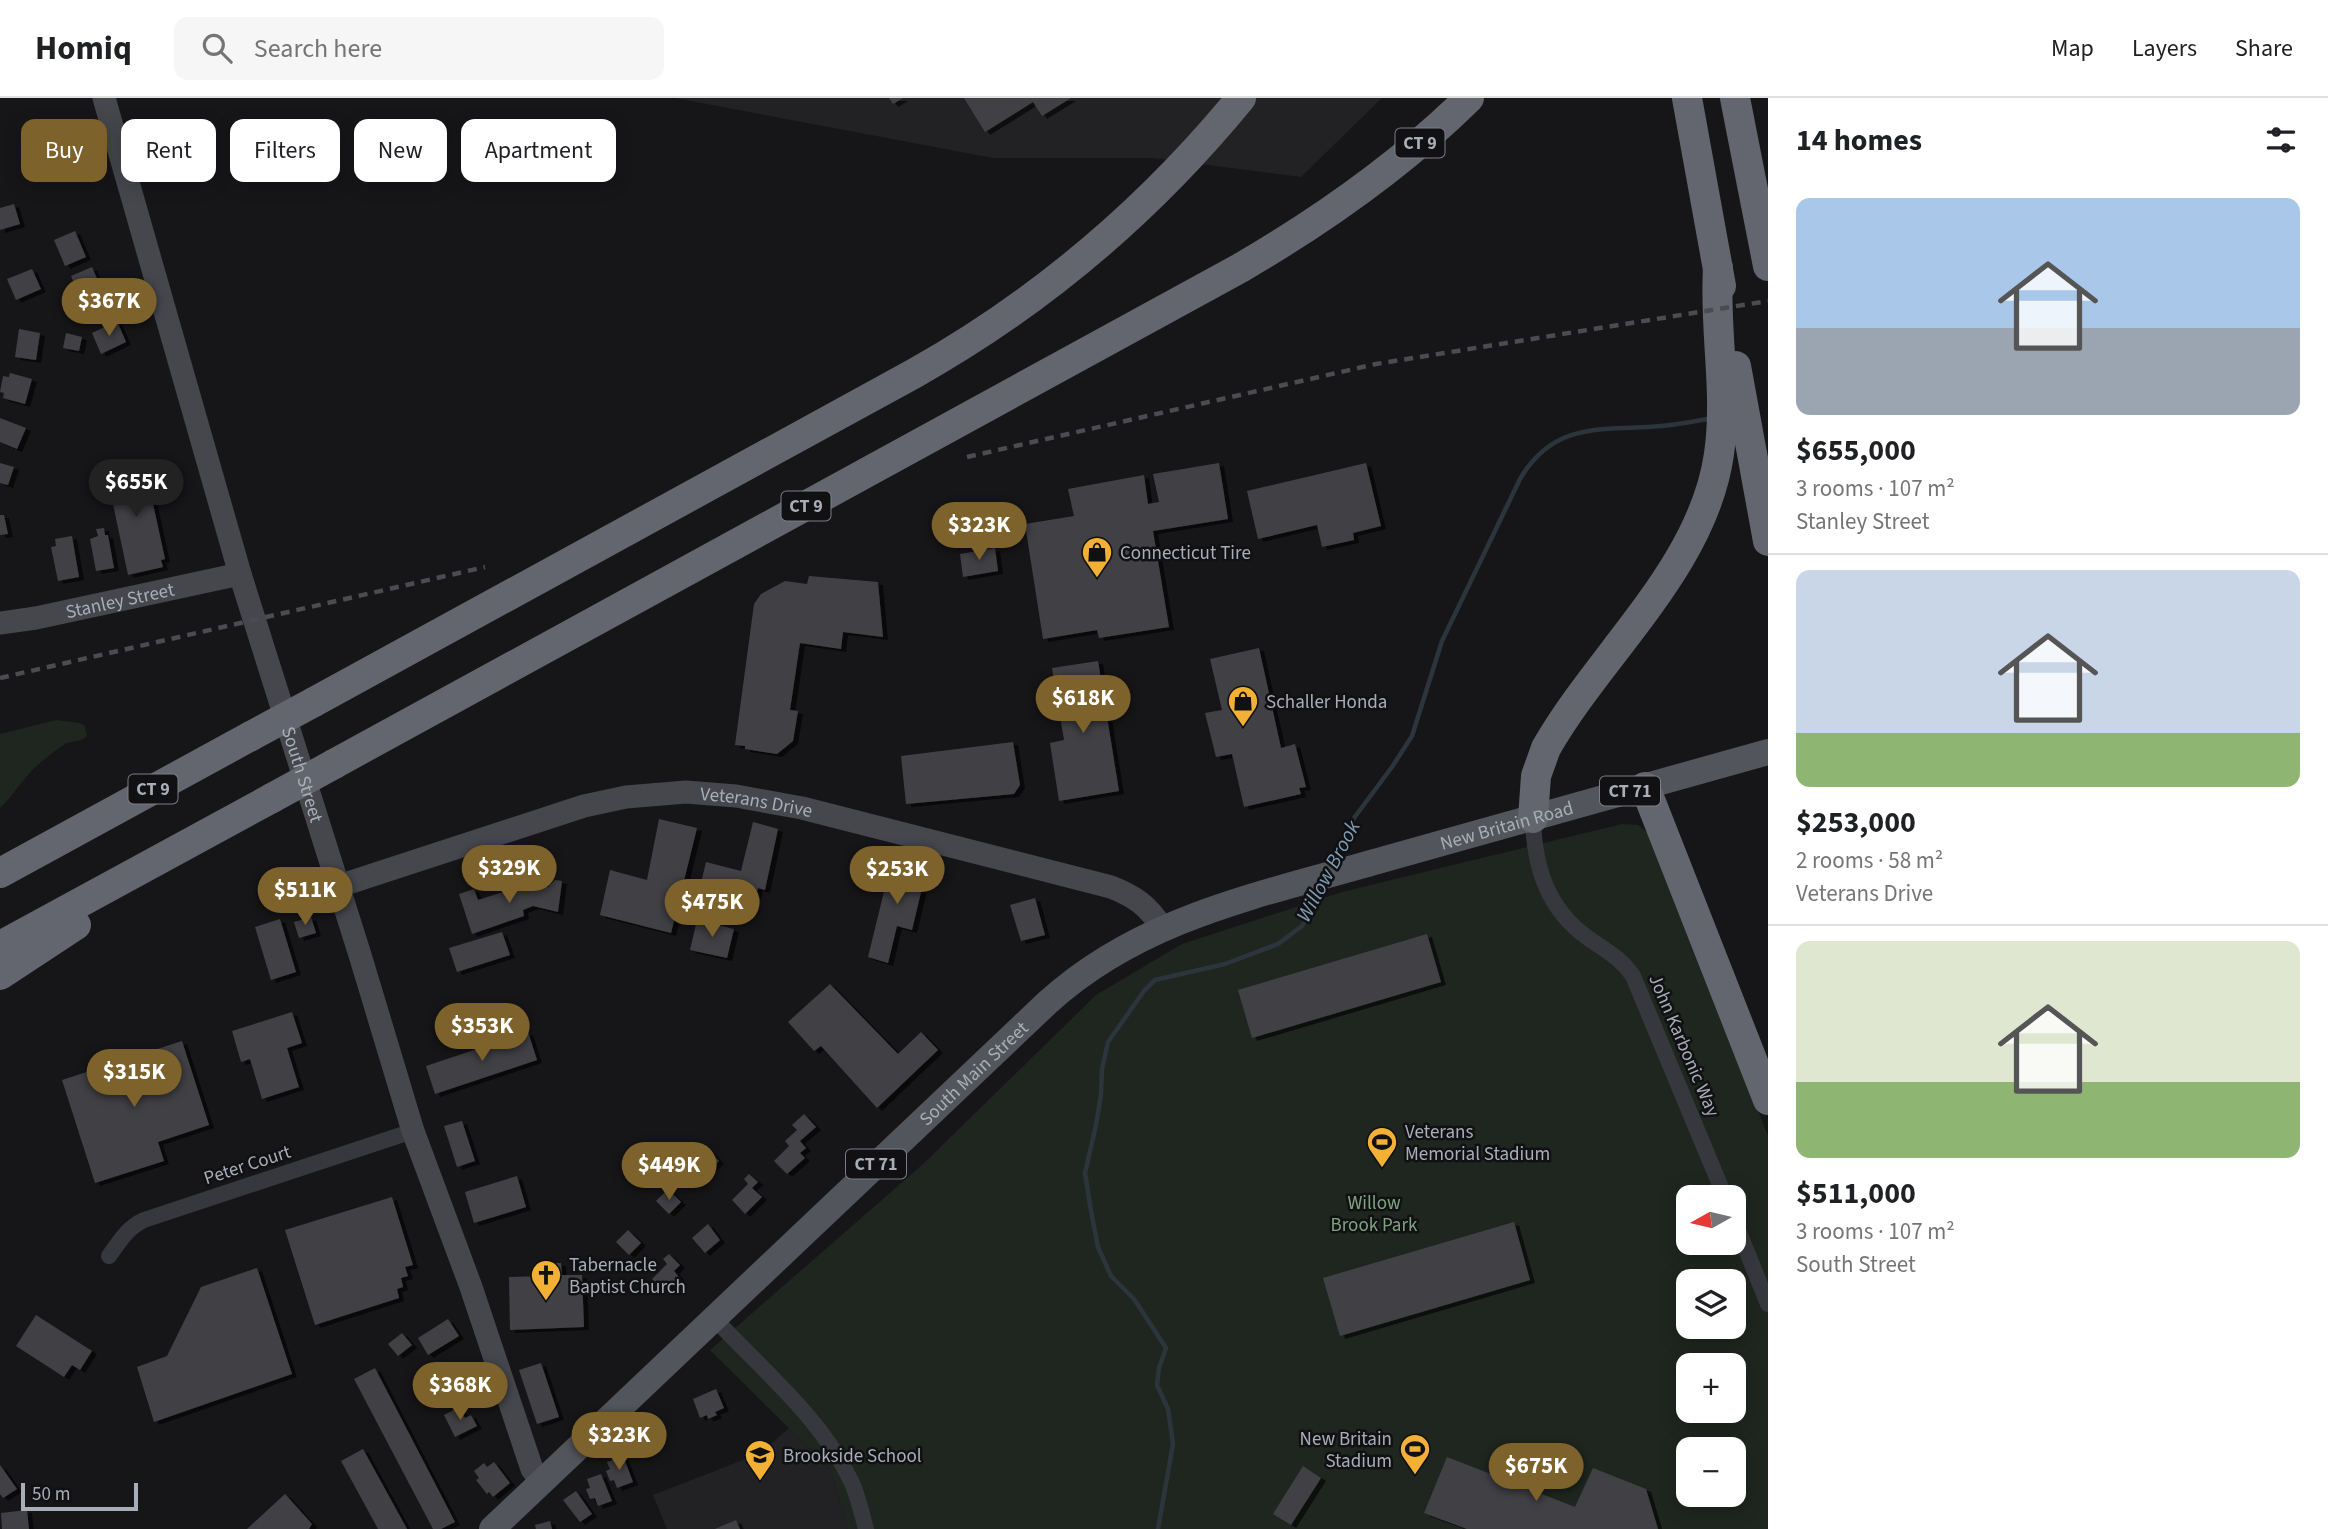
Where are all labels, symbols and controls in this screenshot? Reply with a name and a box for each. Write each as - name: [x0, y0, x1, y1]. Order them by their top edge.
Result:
- search box: [174, 17, 664, 80]
- text: Homiq: [35, 25, 132, 72]
- icon: search: [198, 29, 236, 67]
- text: Search here: [254, 30, 382, 67]
- text: Map: [2051, 31, 2094, 66]
- text: Layers: [2132, 31, 2197, 66]
- text: Share: [2235, 31, 2293, 66]
- chip: Buy: [21, 119, 107, 182]
- chip: Rent: [121, 119, 216, 182]
- chip: Filters: [230, 119, 340, 182]
- chip: New: [354, 119, 447, 182]
- chip: Apartment: [461, 119, 616, 182]
- text: 14 homes: [1796, 119, 1922, 162]
- icon: filters: [2262, 121, 2300, 159]
- road number: CT 9: [1396, 129, 1444, 158]
- icon: home: [1985, 243, 2111, 369]
- pin: $367K: [60, 278, 158, 338]
- text: $367K: [78, 284, 140, 317]
- text: $655,000: [1796, 429, 1916, 472]
- pin: $655K: [87, 460, 185, 519]
- text: $655K: [105, 465, 167, 498]
- text: 3 rooms · 107 m²: [1796, 472, 1955, 505]
- road number: CT 9: [782, 492, 830, 520]
- pin: $323K: [930, 503, 1028, 562]
- text: Stanley Street: [1796, 505, 1930, 538]
- text: $323K: [948, 508, 1010, 541]
- shop icon: Connecticut Tire: [1080, 535, 1114, 579]
- place label: Connecticut Tire: [1120, 540, 1251, 567]
- street label: Stanley Street: [63, 576, 177, 626]
- icon: home: [1985, 615, 2111, 741]
- pin: $618K: [1034, 676, 1132, 735]
- text: $618K: [1052, 681, 1114, 714]
- shop icon: Schaller Honda: [1226, 684, 1260, 728]
- place label: Schaller Honda: [1266, 689, 1387, 716]
- street label: South Street: [274, 723, 330, 827]
- road number: CT 9: [128, 774, 178, 804]
- road number: CT 71: [1600, 776, 1660, 806]
- street label: Veterans Drive: [699, 781, 815, 825]
- street label: New Britain Road: [1437, 795, 1576, 858]
- text: $253,000: [1796, 801, 1916, 844]
- water label: Willow Brook: [1289, 814, 1368, 927]
- text: 2 rooms · 58 m²: [1796, 844, 1943, 877]
- pin: $329K: [460, 846, 558, 905]
- pin: $253K: [848, 846, 946, 906]
- text: $329K: [478, 851, 540, 884]
- text: $253K: [866, 852, 928, 885]
- pin: $511K: [256, 868, 354, 927]
- text: $511K: [274, 873, 336, 906]
- text: Veterans Drive: [1796, 877, 1933, 910]
- pin: $475K: [663, 880, 761, 939]
- text: $475K: [681, 885, 743, 918]
- street label: John Karbonic Way: [1641, 970, 1726, 1121]
- icon: home: [1985, 986, 2111, 1112]
- pin: $353K: [433, 1004, 531, 1063]
- text: $353K: [451, 1009, 513, 1042]
- street label: South Main Street: [914, 1015, 1035, 1132]
- pin: $315K: [85, 1049, 183, 1109]
- text: $315K: [103, 1055, 165, 1088]
- place label: Veterans Memorial Stadium: [1405, 1119, 1550, 1168]
- sports icon: Veterans Memorial Stadium: [1365, 1125, 1399, 1169]
- street label: Peter Court: [200, 1139, 295, 1192]
- pin: $449K: [620, 1142, 718, 1202]
- text: $449K: [638, 1148, 700, 1181]
- road number: CT 71: [846, 1149, 906, 1178]
- text: $511,000: [1796, 1172, 1916, 1215]
- north arrow: [1676, 1185, 1746, 1255]
- map controls: [1676, 1185, 1746, 1507]
- park label: Willow Brook Park: [1331, 1190, 1418, 1239]
- text: 3 rooms · 107 m²: [1796, 1215, 1955, 1248]
- text: South Street: [1796, 1248, 1916, 1281]
- place label: Tabernacle Baptist Church: [569, 1252, 686, 1301]
- church icon: Tabernacle Baptist Church: [529, 1258, 563, 1302]
- button: layers: [1676, 1269, 1746, 1339]
- button: +: [1676, 1353, 1746, 1423]
- pin: $368K: [411, 1362, 509, 1422]
- text: $368K: [429, 1368, 491, 1401]
- pin: $323K: [570, 1412, 668, 1472]
- text: $323K: [588, 1418, 650, 1451]
- place label: New Britain Stadium: [1300, 1426, 1392, 1475]
- sports icon: New Britain Stadium: [1398, 1432, 1432, 1476]
- button: −: [1676, 1437, 1746, 1507]
- school or university icon: Brookside School: [743, 1438, 777, 1482]
- place label: Brookside School: [783, 1443, 922, 1470]
- pin: $675K: [1487, 1444, 1585, 1503]
- text: $675K: [1505, 1449, 1567, 1482]
- scale bar: [21, 1480, 138, 1512]
- text: 50 m: [32, 1481, 70, 1508]

